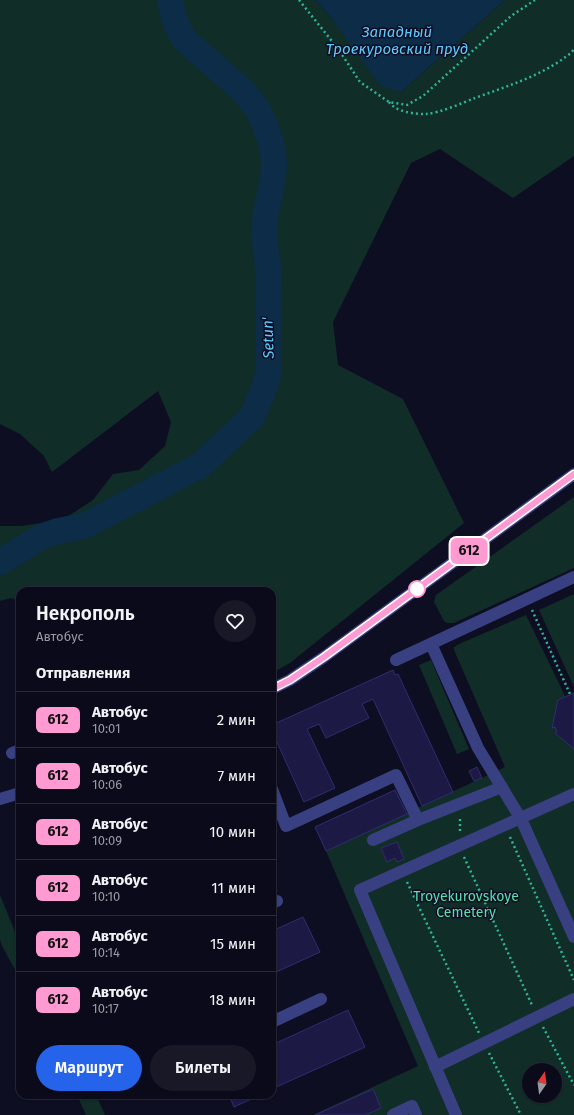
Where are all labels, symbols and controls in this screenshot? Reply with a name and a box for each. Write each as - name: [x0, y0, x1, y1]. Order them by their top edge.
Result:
- water label: Западный Троекуровский пруд: [326, 23, 468, 58]
- water label: Setun': [258, 316, 278, 360]
- line badge: 612: [446, 538, 492, 564]
- text: 612: [459, 542, 479, 559]
- unlabelled marker: [408, 580, 426, 598]
- button: heart: [214, 600, 256, 642]
- text: Некрополь: [36, 602, 135, 625]
- text: Автобус: [36, 629, 84, 644]
- text: Отправления: [36, 664, 130, 682]
- text: Автобус: [92, 703, 148, 721]
- text: 612: [48, 711, 68, 728]
- text: 2 мин: [217, 711, 256, 729]
- text: 10:01: [92, 721, 121, 736]
- text: Автобус: [92, 759, 148, 777]
- text: 612: [48, 767, 68, 784]
- text: 7 мин: [217, 767, 256, 785]
- text: 10:06: [92, 777, 122, 792]
- text: Автобус: [92, 815, 148, 833]
- text: 612: [48, 823, 68, 840]
- text: 10 мин: [209, 823, 256, 841]
- text: 10:09: [92, 833, 122, 848]
- text: Автобус: [92, 871, 148, 889]
- text: 612: [48, 879, 68, 896]
- text: 11 мин: [211, 879, 256, 897]
- park label: Troyekurovskoye Cemetery: [413, 888, 519, 921]
- text: 10:10: [92, 889, 120, 904]
- text: Автобус: [92, 927, 148, 945]
- text: 612: [48, 935, 68, 952]
- text: 15 мин: [210, 935, 256, 953]
- text: 10:14: [92, 945, 120, 960]
- text: Автобус: [92, 983, 148, 1001]
- text: 612: [48, 991, 68, 1008]
- text: 18 мин: [209, 991, 256, 1009]
- text: 10:17: [92, 1001, 119, 1016]
- button: Маршрут: [36, 1045, 142, 1091]
- button: Билеты: [150, 1045, 256, 1091]
- north arrow: [522, 1063, 562, 1103]
- map controls: [522, 1063, 562, 1103]

